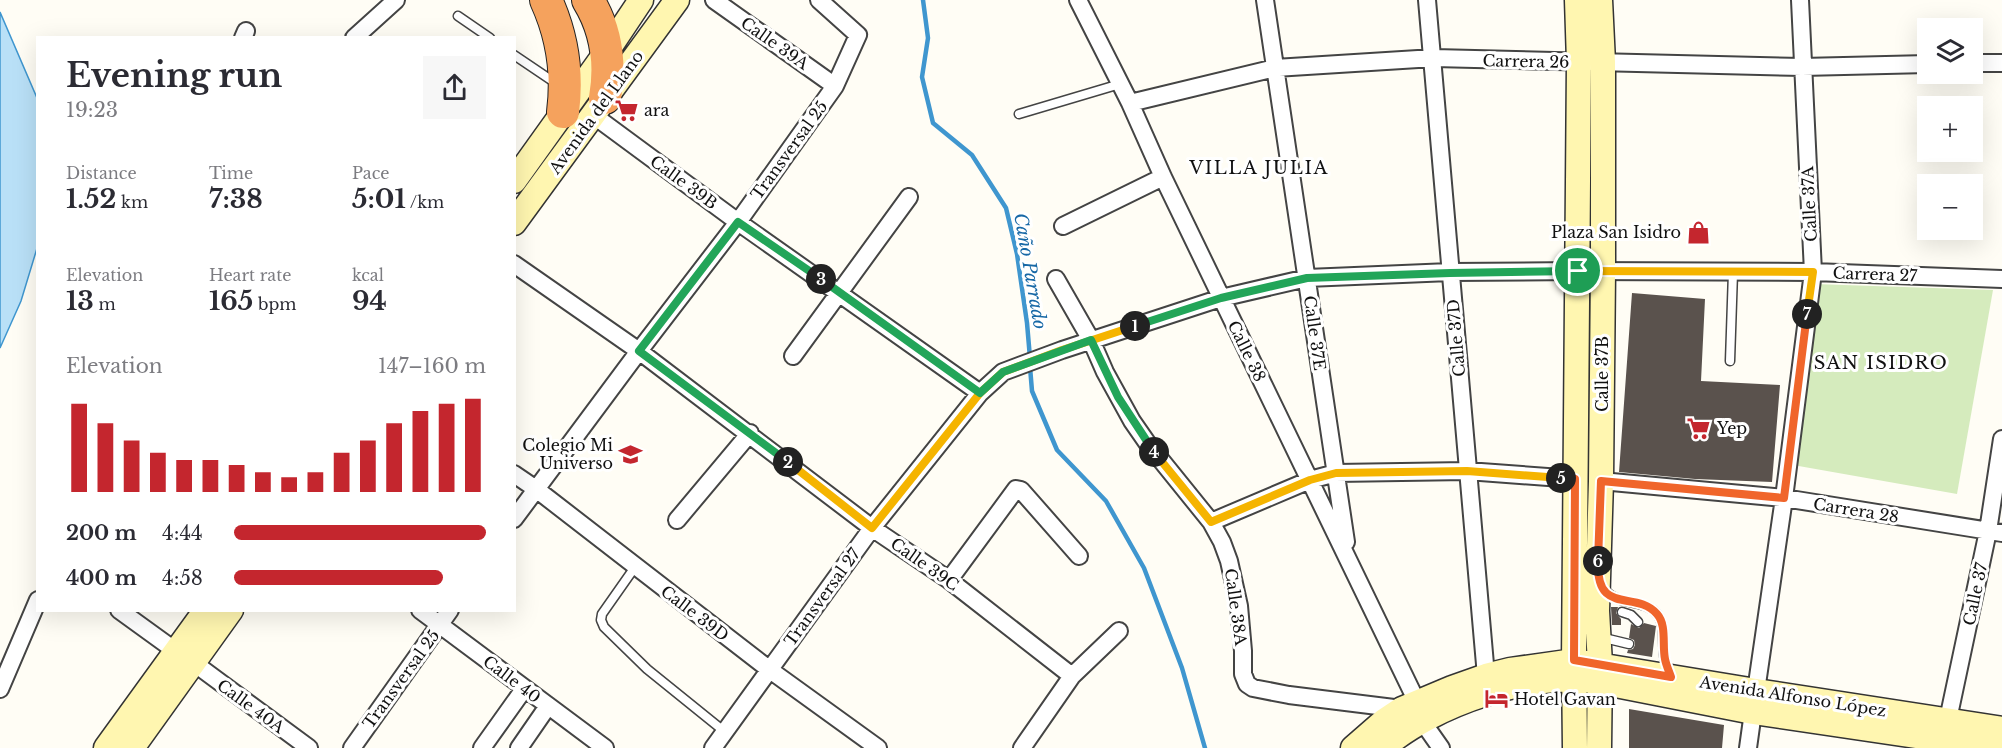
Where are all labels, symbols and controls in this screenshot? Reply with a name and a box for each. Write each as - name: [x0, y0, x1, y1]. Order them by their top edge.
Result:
- street label: Calle 39A: [737, 12, 813, 74]
- map controls: [1917, 18, 1983, 240]
- button: layers: [1917, 18, 1983, 84]
- street label: Avenida del Llano: [544, 46, 647, 178]
- street label: Carrera 26: [1482, 50, 1570, 72]
- text: Evening run: [66, 55, 282, 96]
- button: share: [423, 56, 486, 119]
- button: +: [1917, 96, 1983, 162]
- supermarket icon: ara: [613, 97, 639, 123]
- street label: Transversal 25: [746, 97, 832, 203]
- text: 19:23: [66, 98, 118, 122]
- place label: ara: [644, 100, 669, 120]
- street label: Calle 39B: [646, 151, 722, 213]
- district label: VILLA JULIA: [1188, 157, 1329, 179]
- text: Distance: [66, 163, 137, 183]
- text: Time: [209, 163, 253, 183]
- text: Pace: [352, 163, 389, 183]
- street label: Calle 37A: [1797, 165, 1821, 242]
- button: −: [1917, 174, 1983, 240]
- text: 1.52: [66, 183, 117, 215]
- text: 7:38: [209, 183, 263, 215]
- text: 5:01: [352, 183, 406, 215]
- text: km: [117, 192, 148, 212]
- text: /km: [406, 192, 444, 212]
- water label: Caño Parrado: [1009, 211, 1051, 331]
- shop icon: Plaza San Isidro: [1686, 219, 1712, 245]
- place label: Plaza San Isidro: [1551, 222, 1681, 242]
- pin: [1552, 245, 1603, 296]
- icon: arrive: [1561, 254, 1594, 287]
- street label: Carrera 27: [1832, 263, 1919, 286]
- pin: 3: [806, 264, 836, 294]
- text: Elevation: [66, 265, 143, 285]
- text: Heart rate: [209, 265, 291, 285]
- text: kcal: [352, 265, 384, 285]
- text: 3: [816, 269, 826, 289]
- text: 13: [66, 285, 94, 317]
- text: 165: [209, 285, 253, 317]
- text: 94: [352, 285, 387, 317]
- text: m: [94, 294, 116, 314]
- text: bpm: [253, 294, 296, 314]
- street label: Calle 37E: [1300, 294, 1330, 372]
- street label: Calle 37D: [1443, 298, 1469, 378]
- pin: 7: [1792, 299, 1822, 329]
- text: 7: [1803, 304, 1811, 324]
- pin: 1: [1120, 311, 1150, 341]
- text: 1: [1132, 316, 1138, 336]
- street label: Calle 38: [1224, 317, 1270, 385]
- street label: Calle 37B: [1592, 336, 1612, 412]
- district label: SAN ISIDRO: [1814, 352, 1948, 374]
- text: Elevation: [66, 354, 163, 378]
- text: 147–160 m: [378, 354, 486, 378]
- supermarket icon: Yep: [1686, 415, 1712, 441]
- place label: Yep: [1716, 418, 1747, 438]
- place label: Colegio Mi Universo: [522, 435, 614, 473]
- pin: 4: [1139, 437, 1169, 467]
- school or university icon: Colegio Mi Universo: [618, 441, 644, 467]
- text: 4: [1149, 442, 1159, 462]
- pin: 2: [773, 447, 803, 477]
- text: 2: [783, 452, 793, 472]
- pin: 5: [1546, 463, 1576, 493]
- text: 5: [1556, 468, 1566, 488]
- street label: Carrera 28: [1812, 493, 1900, 527]
- text: 200 m: [66, 521, 137, 545]
- text: 4:44: [162, 521, 203, 545]
- street label: Calle 39C: [887, 533, 963, 595]
- street label: Transversal 27: [780, 543, 865, 650]
- pin: 6: [1583, 546, 1613, 576]
- text: 6: [1593, 551, 1603, 571]
- street label: Calle 37: [1959, 560, 1992, 627]
- text: 400 m: [66, 566, 137, 590]
- text: 4:58: [162, 566, 203, 590]
- street label: Calle 38A: [1221, 567, 1251, 648]
- street label: Calle 39D: [657, 581, 733, 645]
- street label: Transversal 25: [358, 626, 444, 732]
- street label: Calle 40: [479, 651, 545, 707]
- street label: Avenida Alfonso López: [1697, 671, 1888, 721]
- street label: Calle 40A: [213, 675, 289, 738]
- hotel icon: Hotel Gavan: [1483, 686, 1509, 712]
- place label: Hotel Gavan: [1514, 689, 1616, 709]

